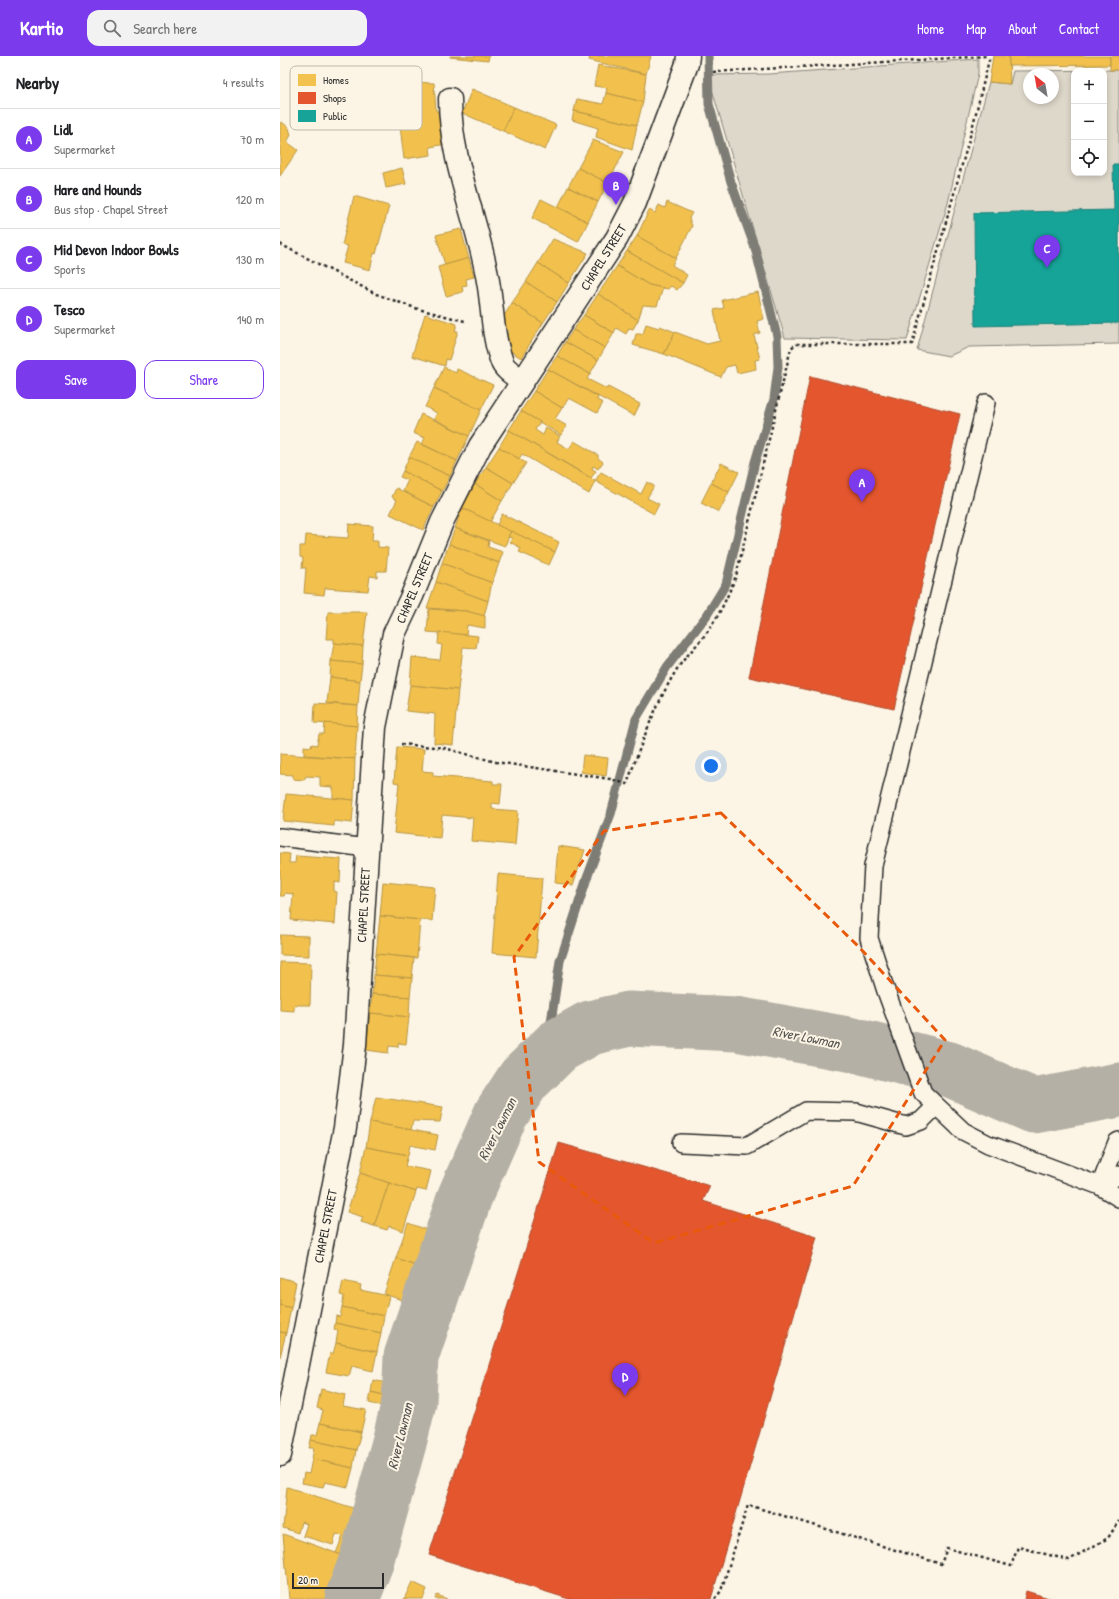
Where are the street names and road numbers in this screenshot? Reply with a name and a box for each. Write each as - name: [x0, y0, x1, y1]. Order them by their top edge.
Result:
- street label: CHAPEL STREET: [576, 220, 631, 294]
- street label: CHAPEL STREET: [391, 549, 437, 626]
- street label: CHAPEL STREET: [352, 866, 374, 943]
- street label: CHAPEL STREET: [309, 1187, 341, 1264]

